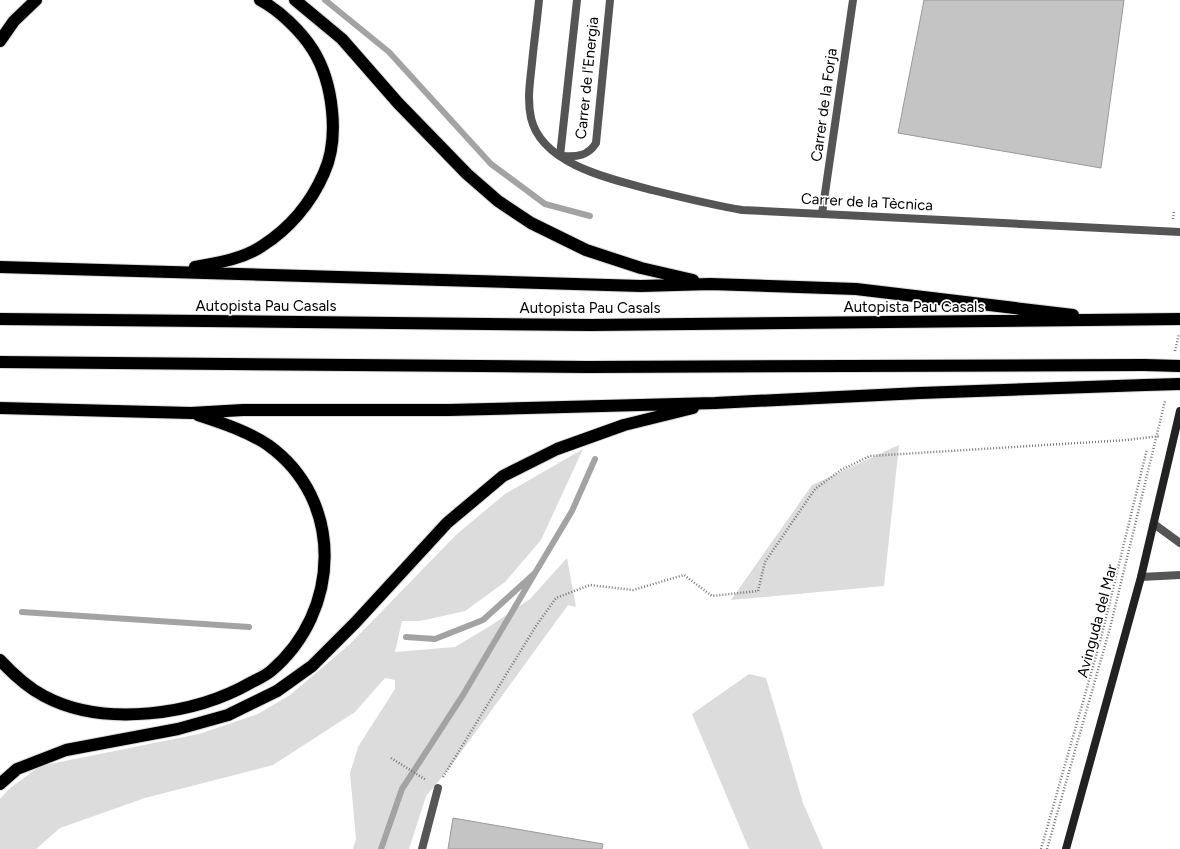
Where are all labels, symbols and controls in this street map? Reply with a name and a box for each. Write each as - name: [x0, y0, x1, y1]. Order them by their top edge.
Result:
- street label: Carrer de l'Energia: [572, 16, 602, 140]
- street label: Carrer de la Forja: [807, 47, 841, 163]
- street label: Carrer de la Tècnica: [801, 190, 933, 214]
- street label: Autopista Pau Casals: [196, 297, 336, 315]
- street label: Autopista Pau Casals: [844, 298, 984, 316]
- street label: Autopista Pau Casals: [520, 299, 660, 317]
- street label: Avinguda del Mar: [1073, 562, 1121, 680]

